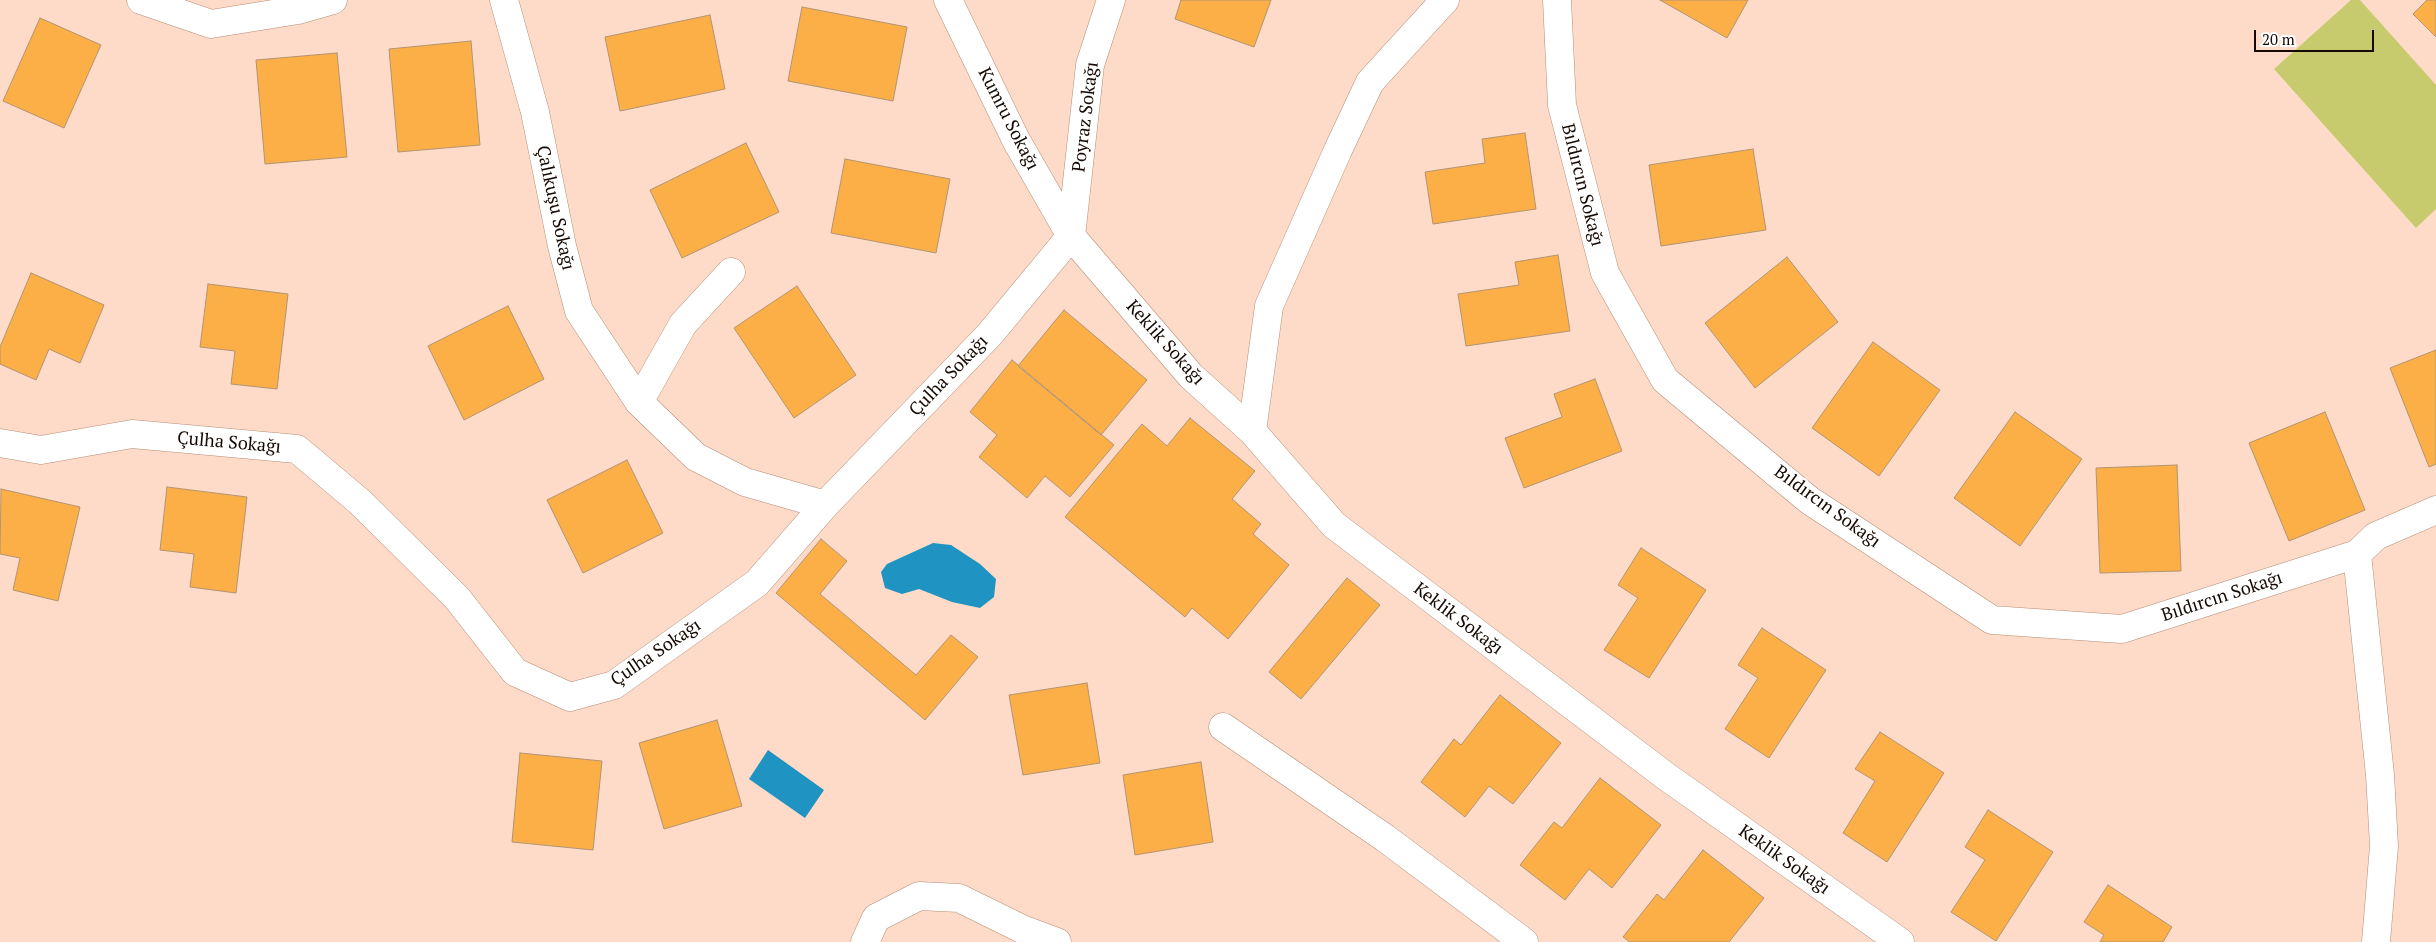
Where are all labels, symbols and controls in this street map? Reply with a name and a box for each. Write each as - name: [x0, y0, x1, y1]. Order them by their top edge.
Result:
- scale bar: [2256, 20, 2376, 52]
- text: 20 m: [2262, 29, 2295, 49]
- street label: Poyraz Sokağı: [1069, 61, 1103, 173]
- street label: Kumru Sokağı: [973, 64, 1043, 174]
- street label: Bıldırcın Sokağı: [1556, 121, 1608, 249]
- street label: Çalıkuşu Sokağı: [531, 144, 579, 272]
- street label: Keklik Sokağı: [1121, 296, 1209, 390]
- street label: Çulha Sokağı: [905, 331, 993, 421]
- street label: Çulha Sokağı: [176, 428, 282, 458]
- street label: Bıldırcın Sokağı: [1770, 461, 1884, 553]
- street label: Bıldırcın Sokağı: [2159, 567, 2285, 627]
- street label: Keklik Sokağı: [1409, 578, 1507, 660]
- street label: Çulha Sokağı: [607, 615, 705, 691]
- street label: Keklik Sokağı: [1734, 821, 1834, 899]

